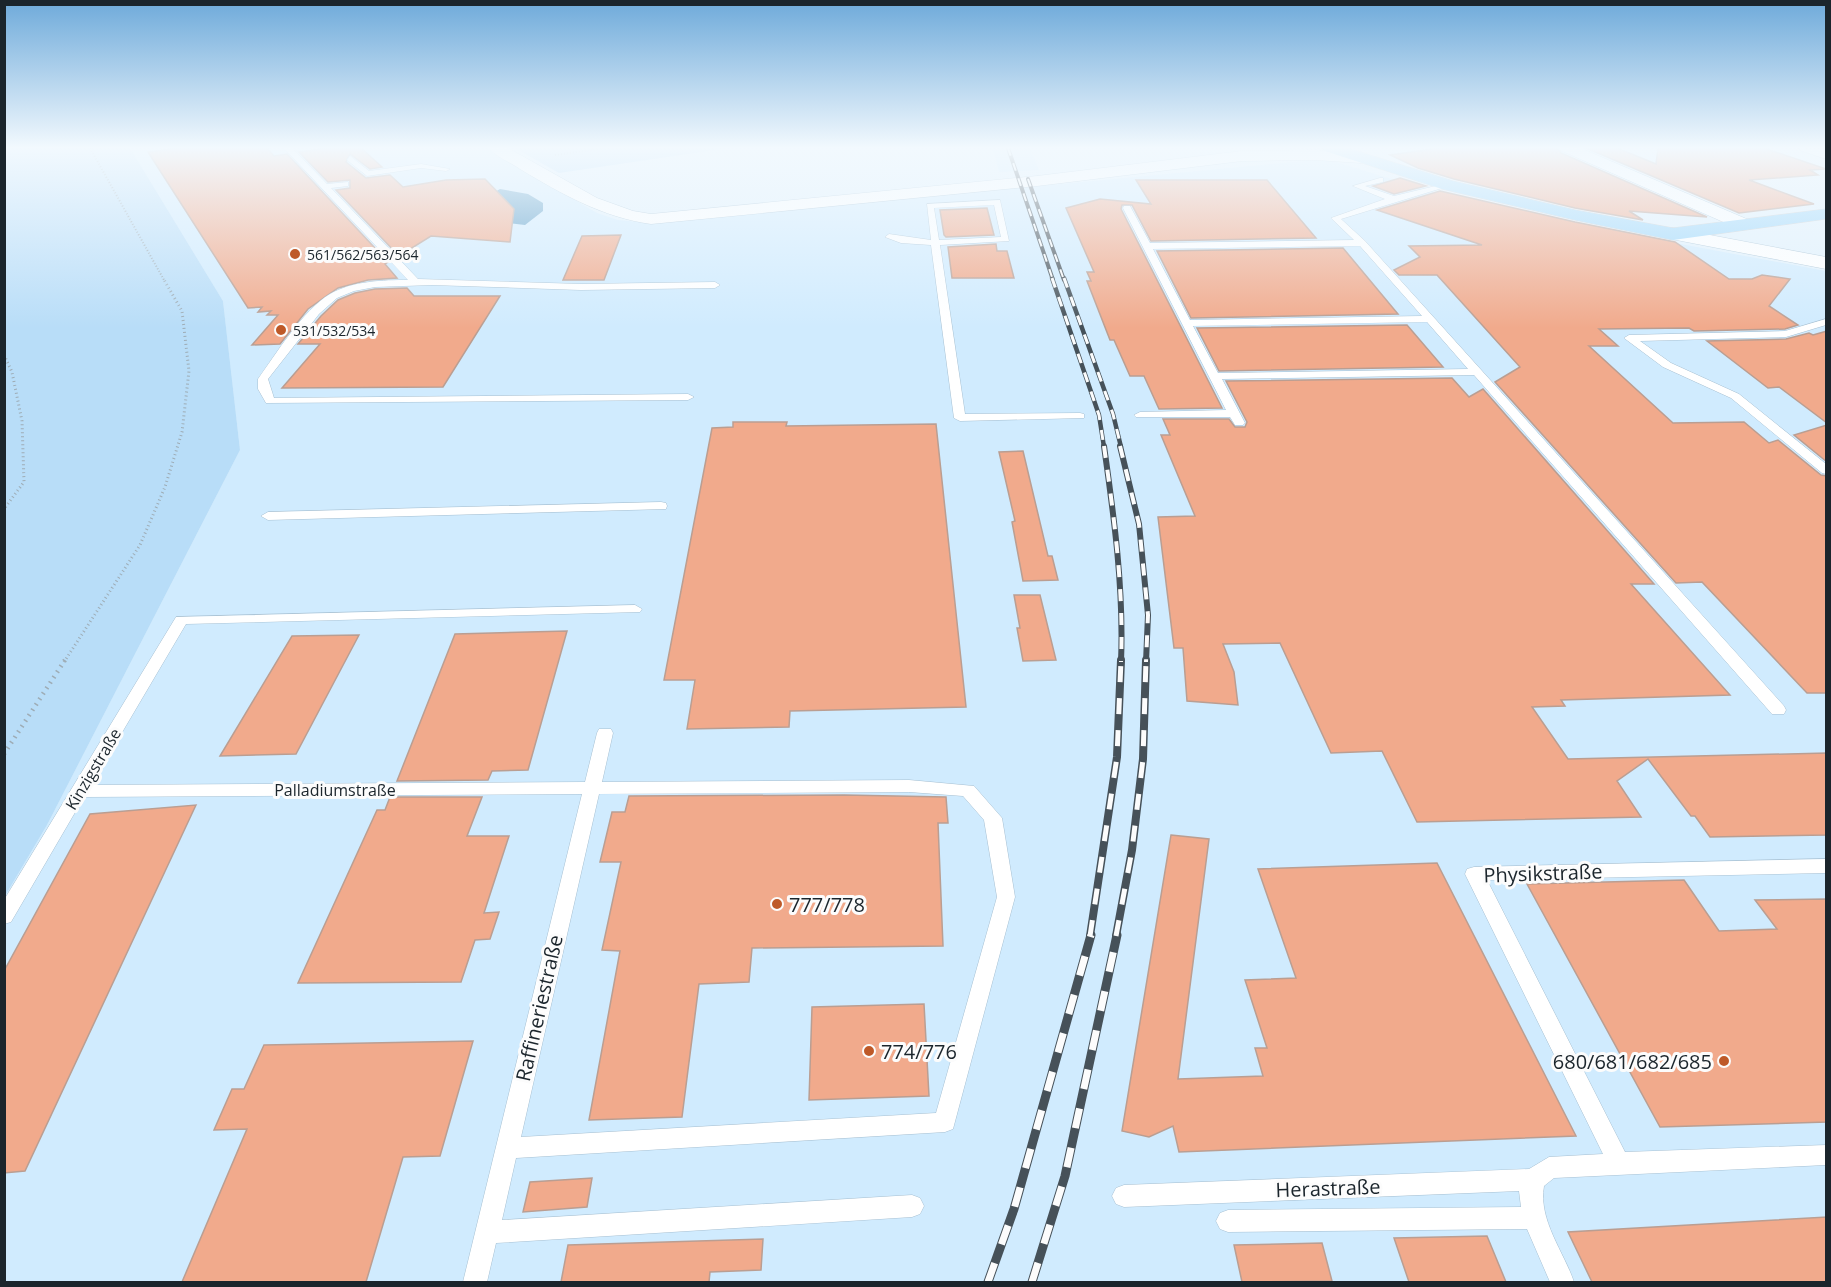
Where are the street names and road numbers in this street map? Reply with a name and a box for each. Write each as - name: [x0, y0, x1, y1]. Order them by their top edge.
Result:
- street label: Kinzigstraße: [60, 724, 126, 814]
- street label: Palladiumstraße: [274, 779, 396, 801]
- street label: Physikstraße: [1483, 857, 1603, 889]
- street label: Raffineriestraße: [509, 932, 569, 1084]
- street label: Herastraße: [1275, 1173, 1381, 1203]

